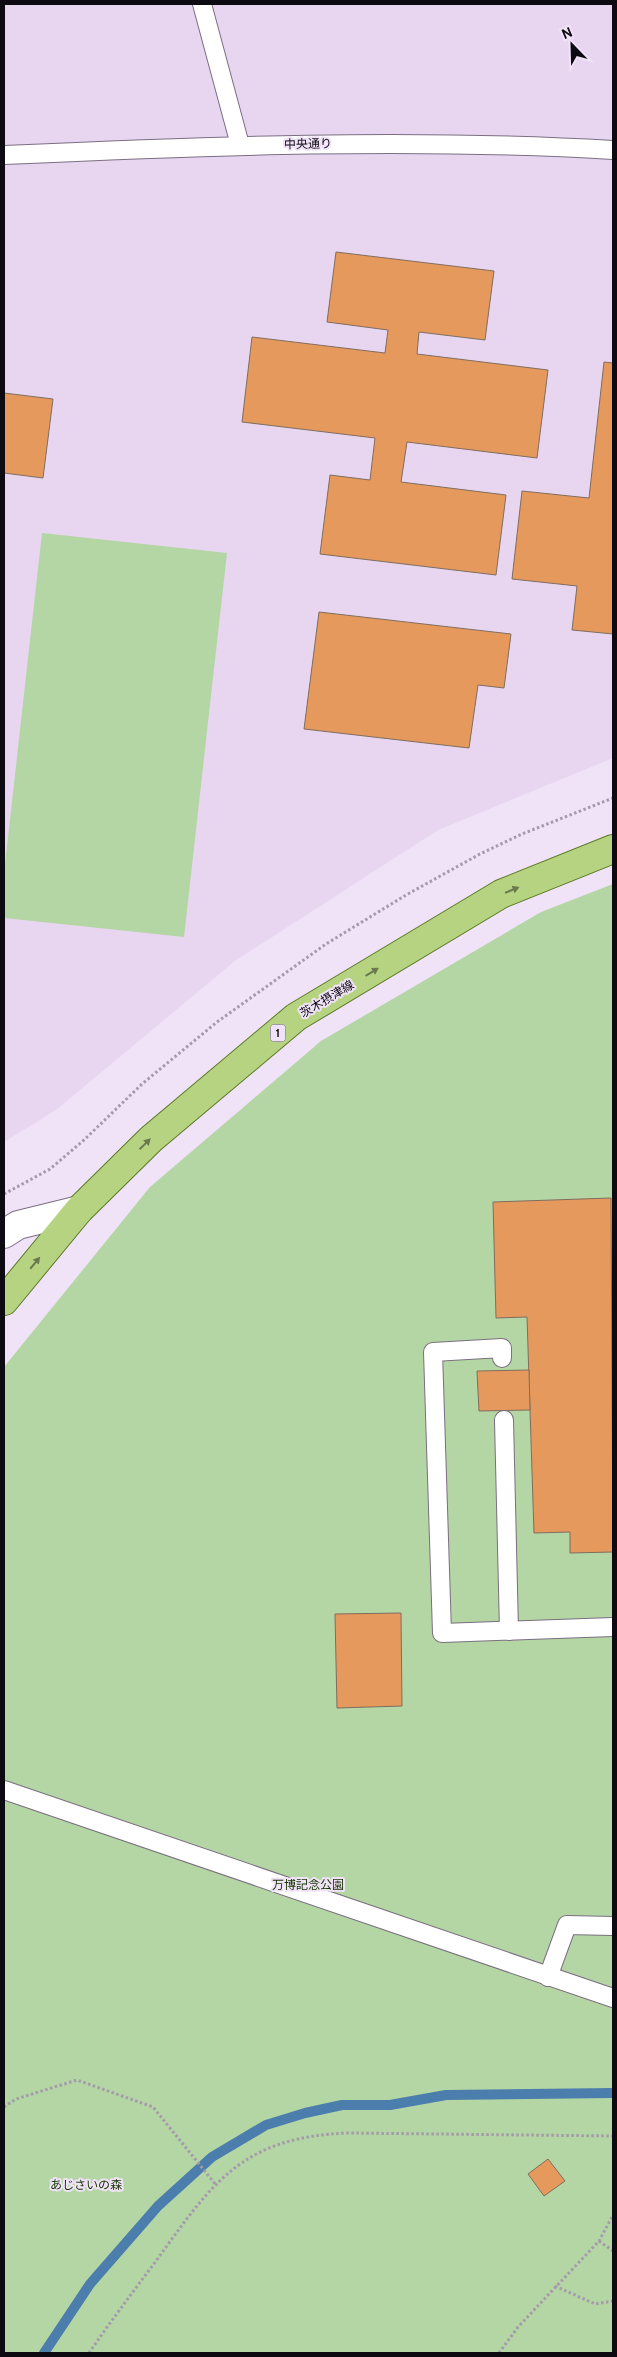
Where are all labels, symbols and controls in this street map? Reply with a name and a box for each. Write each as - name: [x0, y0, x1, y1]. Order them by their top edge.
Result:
- north arrow: [547, 20, 597, 70]
- text: N: [560, 25, 575, 44]
- street label: 中央通り: [284, 137, 332, 153]
- one-way arrow: [505, 886, 520, 894]
- one-way arrow: [365, 968, 378, 977]
- street label: 茨木摂津線: [298, 978, 357, 1022]
- road number: 1: [270, 1024, 286, 1042]
- one-way arrow: [139, 1138, 151, 1150]
- one-way arrow: [29, 1257, 40, 1269]
- park label: 万博記念公園: [272, 1878, 344, 1894]
- park label: あじさいの森: [50, 2178, 122, 2194]

